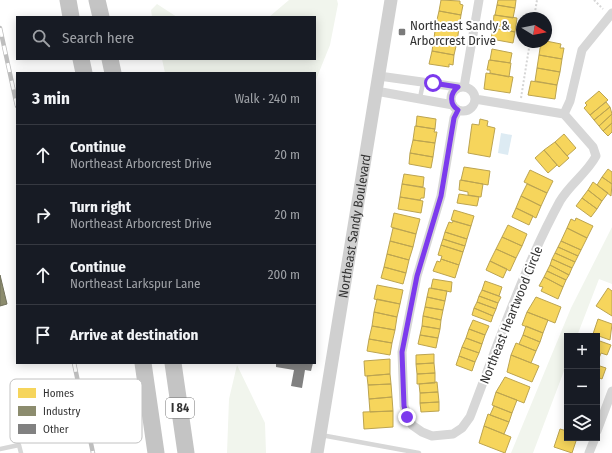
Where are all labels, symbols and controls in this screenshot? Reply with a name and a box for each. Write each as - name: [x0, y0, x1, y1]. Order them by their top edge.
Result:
- north arrow: [516, 12, 552, 48]
- search box: [16, 16, 316, 60]
- place label: Northeast Sandy & Arborcrest Drive: [410, 18, 510, 48]
- icon: search: [30, 27, 52, 49]
- marker: Northeast Sandy & Arborcrest Drive: [397, 27, 407, 37]
- text: Search here: [62, 29, 134, 47]
- route start: [424, 74, 442, 92]
- text: 3 min: [32, 88, 70, 109]
- text: Walk · 240 m: [234, 91, 300, 106]
- text: Continue: [70, 138, 126, 156]
- icon: ahead: [32, 144, 54, 166]
- text: 20 m: [274, 147, 300, 162]
- street label: Northeast Sandy Boulevard: [335, 153, 373, 299]
- text: Northeast Arborcrest Drive: [70, 156, 212, 171]
- text: Turn right: [70, 198, 131, 216]
- icon: right: [32, 204, 54, 226]
- text: 20 m: [274, 207, 300, 222]
- text: Northeast Arborcrest Drive: [70, 216, 212, 231]
- street label: Northeast Heartwood Circle: [477, 244, 545, 386]
- text: Continue: [70, 258, 126, 276]
- icon: ahead: [32, 264, 54, 286]
- text: 200 m: [268, 267, 300, 282]
- text: Northeast Larkspur Lane: [70, 276, 201, 291]
- icon: arrive: [32, 324, 54, 346]
- text: Arrive at destination: [70, 326, 198, 344]
- map controls: [564, 333, 600, 441]
- button: +: [564, 333, 600, 369]
- button: −: [564, 369, 600, 405]
- legend: [10, 379, 142, 443]
- text: Homes: [43, 387, 74, 400]
- road number: I 84: [166, 398, 194, 418]
- text: Industry: [43, 405, 80, 418]
- button: layers: [564, 405, 600, 441]
- route end: [398, 408, 416, 426]
- text: Other: [43, 423, 69, 436]

